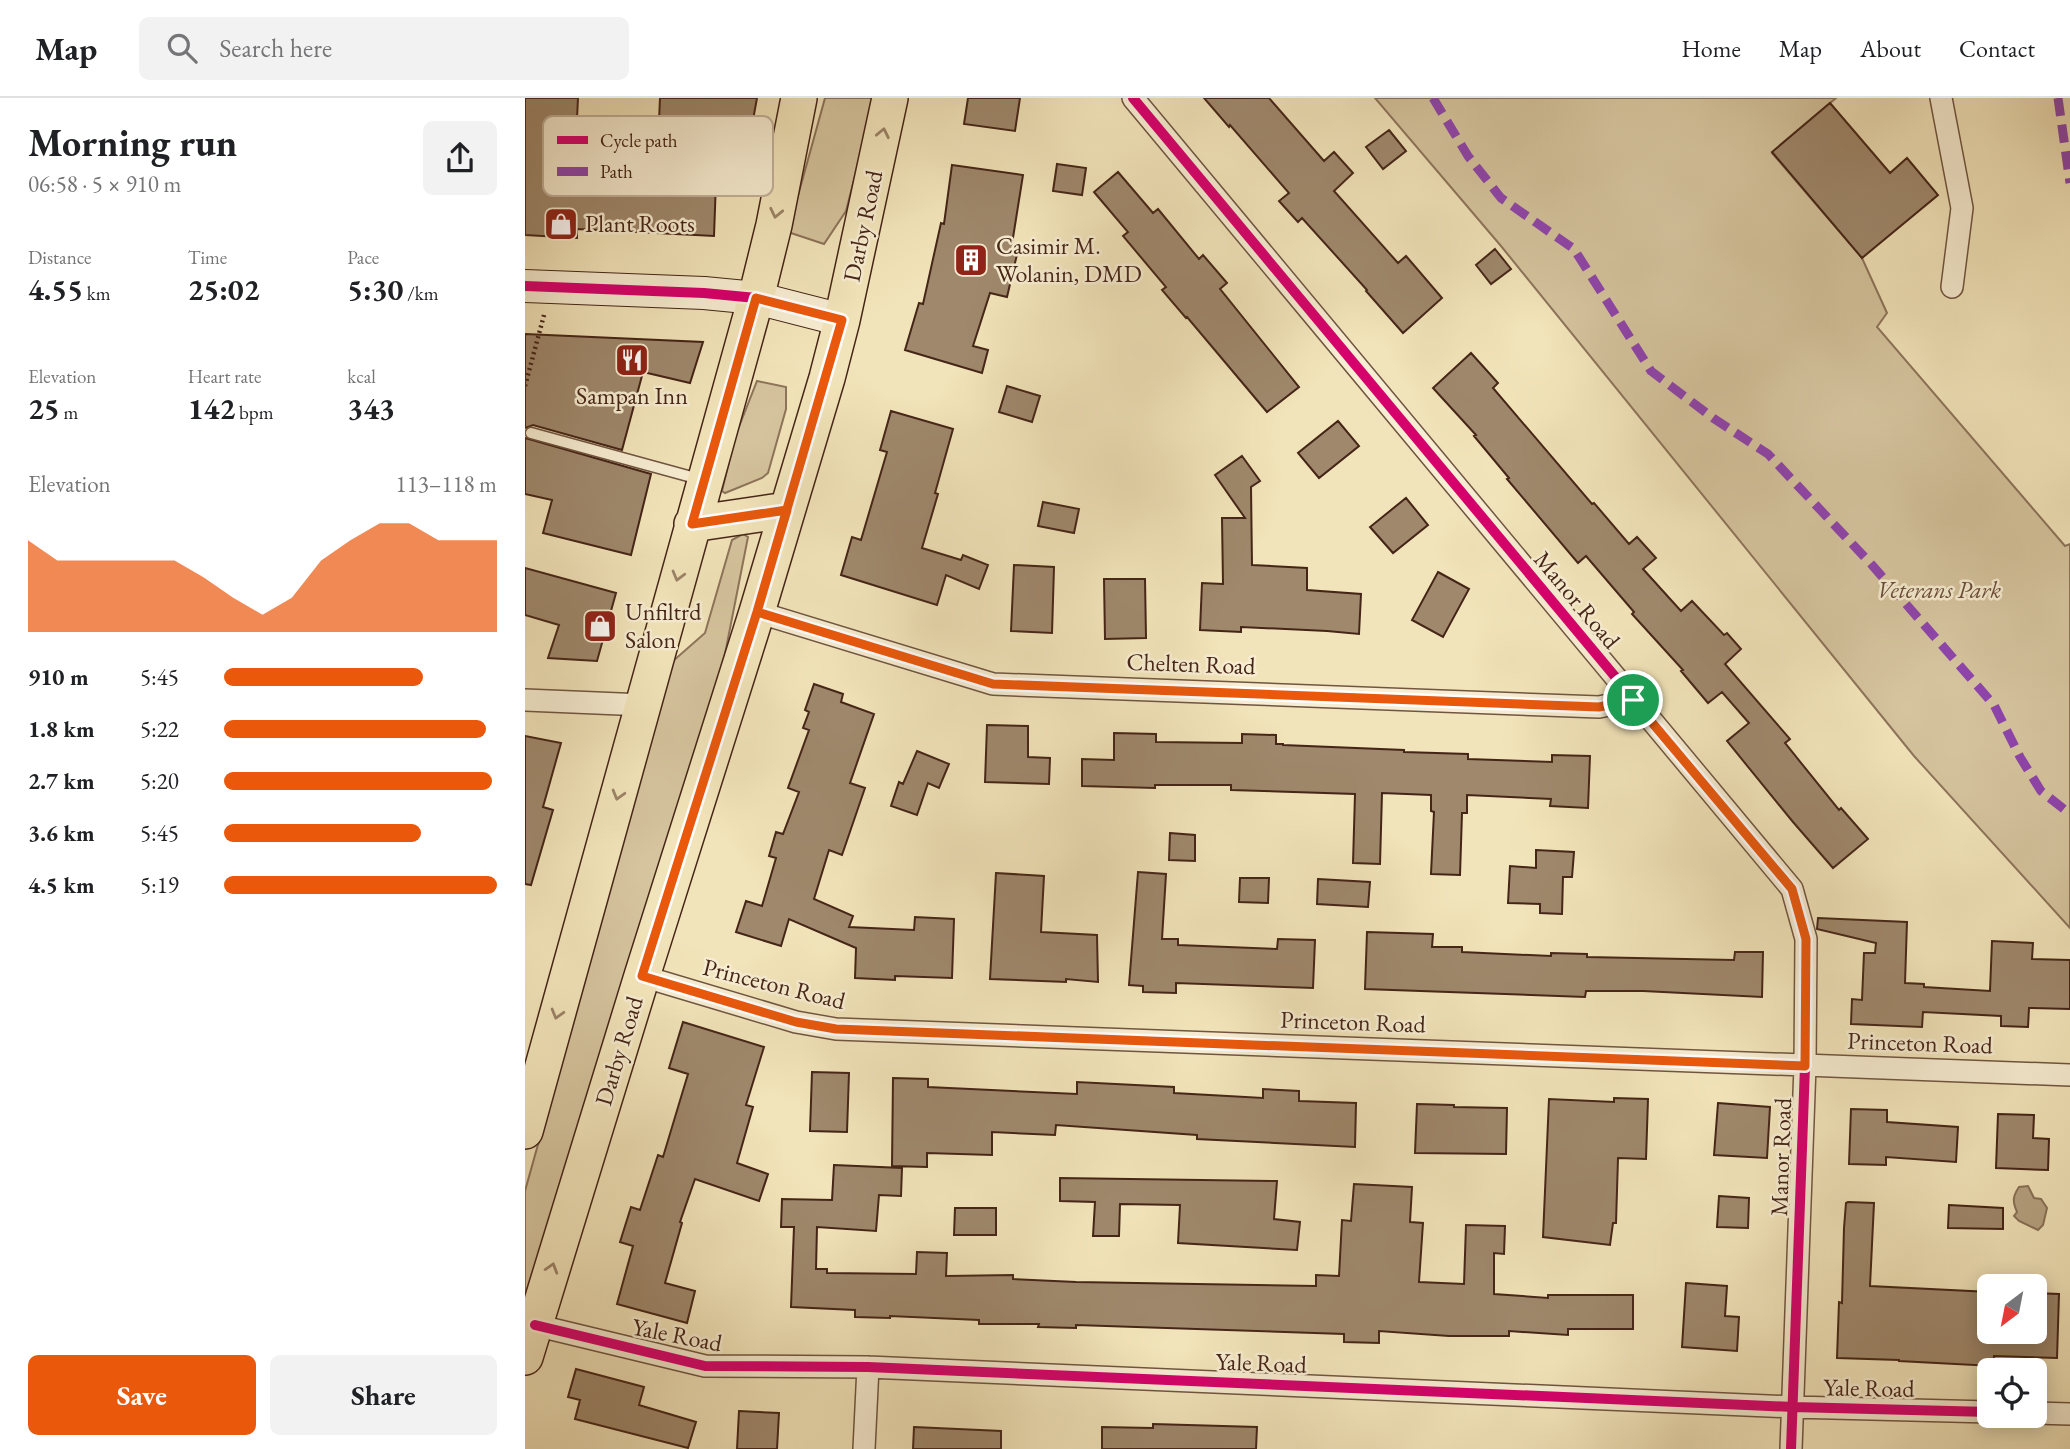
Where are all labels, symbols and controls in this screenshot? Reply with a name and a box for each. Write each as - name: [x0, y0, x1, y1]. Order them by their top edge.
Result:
- search box: [139, 17, 629, 80]
- text: Map: [35, 27, 97, 70]
- icon: search: [163, 29, 201, 67]
- text: Search here: [219, 31, 332, 65]
- text: Home: [1681, 33, 1741, 64]
- text: Map: [1779, 33, 1822, 64]
- text: About: [1860, 33, 1921, 64]
- text: Contact: [1959, 33, 2035, 64]
- legend: [543, 116, 773, 196]
- text: Morning run: [28, 118, 237, 167]
- button: share: [423, 121, 497, 195]
- one-way arrow: [874, 127, 889, 139]
- text: Cycle path: [600, 128, 678, 153]
- text: Path: [600, 159, 633, 184]
- street label: Darby Road: [836, 167, 890, 284]
- text: 06:58 · 5 × 910 m: [28, 169, 181, 199]
- shop icon: Plant Roots: [542, 205, 580, 243]
- one-way arrow: [770, 207, 785, 219]
- place label: Plant Roots: [585, 208, 695, 239]
- place label: Casimir M. Wolanin, DMD: [996, 230, 1142, 289]
- building icon: Casimir M. Wolanin, DMD: [952, 241, 990, 279]
- text: Distance: [28, 245, 91, 270]
- text: Time: [188, 245, 227, 270]
- text: Pace: [347, 245, 379, 270]
- text: 4.55: [28, 270, 83, 309]
- text: 25:02: [188, 270, 260, 309]
- text: 5:30: [347, 270, 403, 309]
- text: km: [83, 281, 111, 306]
- text: /km: [403, 281, 438, 306]
- restaurant icon: Sampan Inn: [613, 341, 651, 379]
- text: Elevation: [28, 364, 96, 389]
- text: Heart rate: [188, 364, 261, 389]
- text: kcal: [347, 364, 376, 389]
- place label: Sampan Inn: [576, 380, 688, 411]
- text: 25: [28, 389, 60, 428]
- text: 142: [188, 389, 235, 428]
- text: 343: [347, 389, 395, 428]
- text: m: [60, 400, 78, 425]
- text: bpm: [235, 400, 274, 425]
- text: Elevation: [28, 469, 111, 499]
- text: 113–118 m: [396, 469, 497, 499]
- street label: Manor Road: [1527, 544, 1628, 656]
- one-way arrow: [672, 570, 687, 582]
- park label: Veterans Park: [1877, 574, 2001, 605]
- place label: Unfiltrd Salon: [625, 596, 702, 655]
- shop icon: Unfiltrd Salon: [581, 607, 619, 645]
- street label: Chelten Road: [1126, 646, 1257, 681]
- text: 910 m: [28, 662, 89, 692]
- text: 5:45: [140, 662, 179, 692]
- pin: [1603, 670, 1663, 730]
- icon: arrive: [1614, 681, 1652, 719]
- text: 1.8 km: [28, 714, 95, 744]
- text: 5:22: [140, 714, 179, 744]
- text: 2.7 km: [28, 766, 95, 796]
- text: 5:20: [140, 766, 179, 796]
- one-way arrow: [612, 789, 627, 801]
- text: 3.6 km: [28, 818, 95, 848]
- text: 5:45: [140, 818, 179, 848]
- text: 4.5 km: [28, 870, 95, 900]
- text: 5:19: [140, 870, 179, 900]
- street label: Princeton Road: [700, 951, 849, 1016]
- street label: Darby Road: [587, 991, 650, 1109]
- street label: Princeton Road: [1280, 1003, 1427, 1040]
- one-way arrow: [551, 1008, 566, 1020]
- street label: Princeton Road: [1847, 1024, 1994, 1061]
- street label: Manor Road: [1763, 1096, 1798, 1217]
- one-way arrow: [544, 1263, 558, 1275]
- north arrow: [1977, 1274, 2047, 1344]
- map controls: [1977, 1274, 2047, 1428]
- street label: Yale Road: [629, 1311, 726, 1359]
- street label: Yale Road: [1215, 1345, 1308, 1380]
- button: Save: [28, 1355, 256, 1435]
- button: Share: [270, 1355, 497, 1435]
- button: locate: [1977, 1358, 2047, 1428]
- street label: Yale Road: [1823, 1371, 1916, 1404]

